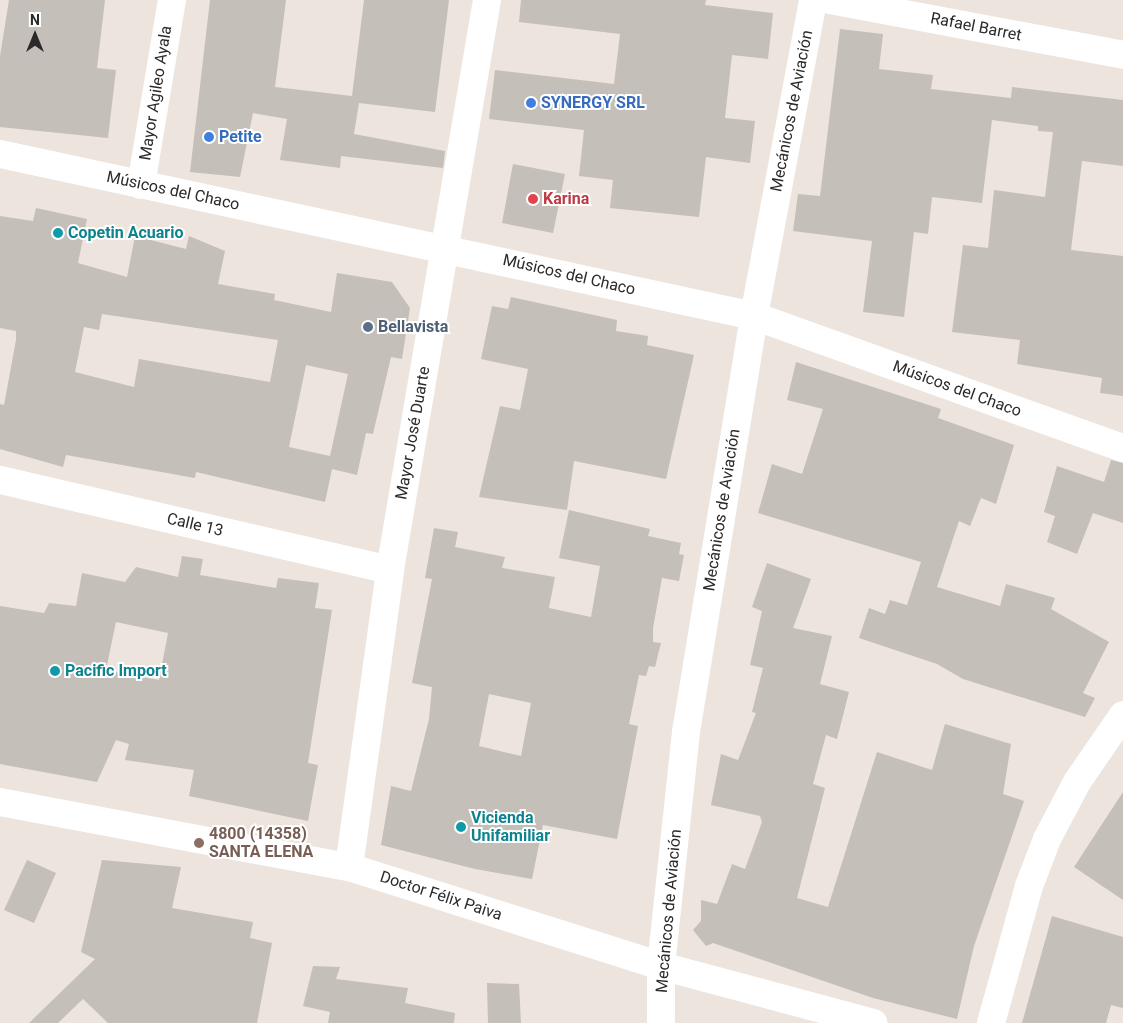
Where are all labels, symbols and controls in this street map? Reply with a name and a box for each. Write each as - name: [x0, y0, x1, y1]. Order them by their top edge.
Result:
- street label: Rafael Barret: [929, 9, 1023, 45]
- north arrow: [10, 10, 60, 60]
- text: N: [30, 12, 40, 28]
- street label: Mayor Agileo Ayala: [136, 24, 176, 162]
- street label: Mecánicos de Aviación: [767, 29, 817, 193]
- place label: SYNERGY SRL: [541, 93, 645, 113]
- marker: SYNERGY SRL: [525, 97, 537, 109]
- place label: Petite: [219, 127, 262, 147]
- marker: Petite: [203, 131, 215, 143]
- street label: Músicos del Chaco: [105, 168, 241, 214]
- place label: Karina: [543, 189, 589, 209]
- marker: Karina: [527, 193, 539, 205]
- place label: Copetin Acuario: [68, 223, 183, 243]
- marker: Copetin Acuario: [52, 227, 64, 239]
- street label: Músicos del Chaco: [501, 250, 637, 300]
- place label: Bellavista: [378, 317, 448, 337]
- marker: Bellavista: [362, 321, 374, 333]
- street label: Músicos del Chaco: [890, 357, 1024, 421]
- street label: Mayor José Duarte: [392, 365, 434, 501]
- street label: Mecánicos de Aviación: [700, 427, 744, 593]
- street label: Calle 13: [165, 509, 225, 541]
- place label: Pacific Import: [65, 661, 167, 681]
- marker: Pacific Import: [49, 665, 61, 677]
- place label: Vicienda Unifamiliar: [471, 808, 550, 846]
- marker: Vicienda Unifamiliar: [455, 821, 467, 833]
- place label: 4800 (14358) SANTA ELENA: [209, 824, 313, 862]
- street label: Mecánicos de Aviación: [652, 828, 686, 994]
- marker: 4800 (14358) SANTA ELENA: [193, 837, 205, 849]
- street label: Doctor Félix Paiva: [377, 867, 505, 925]

